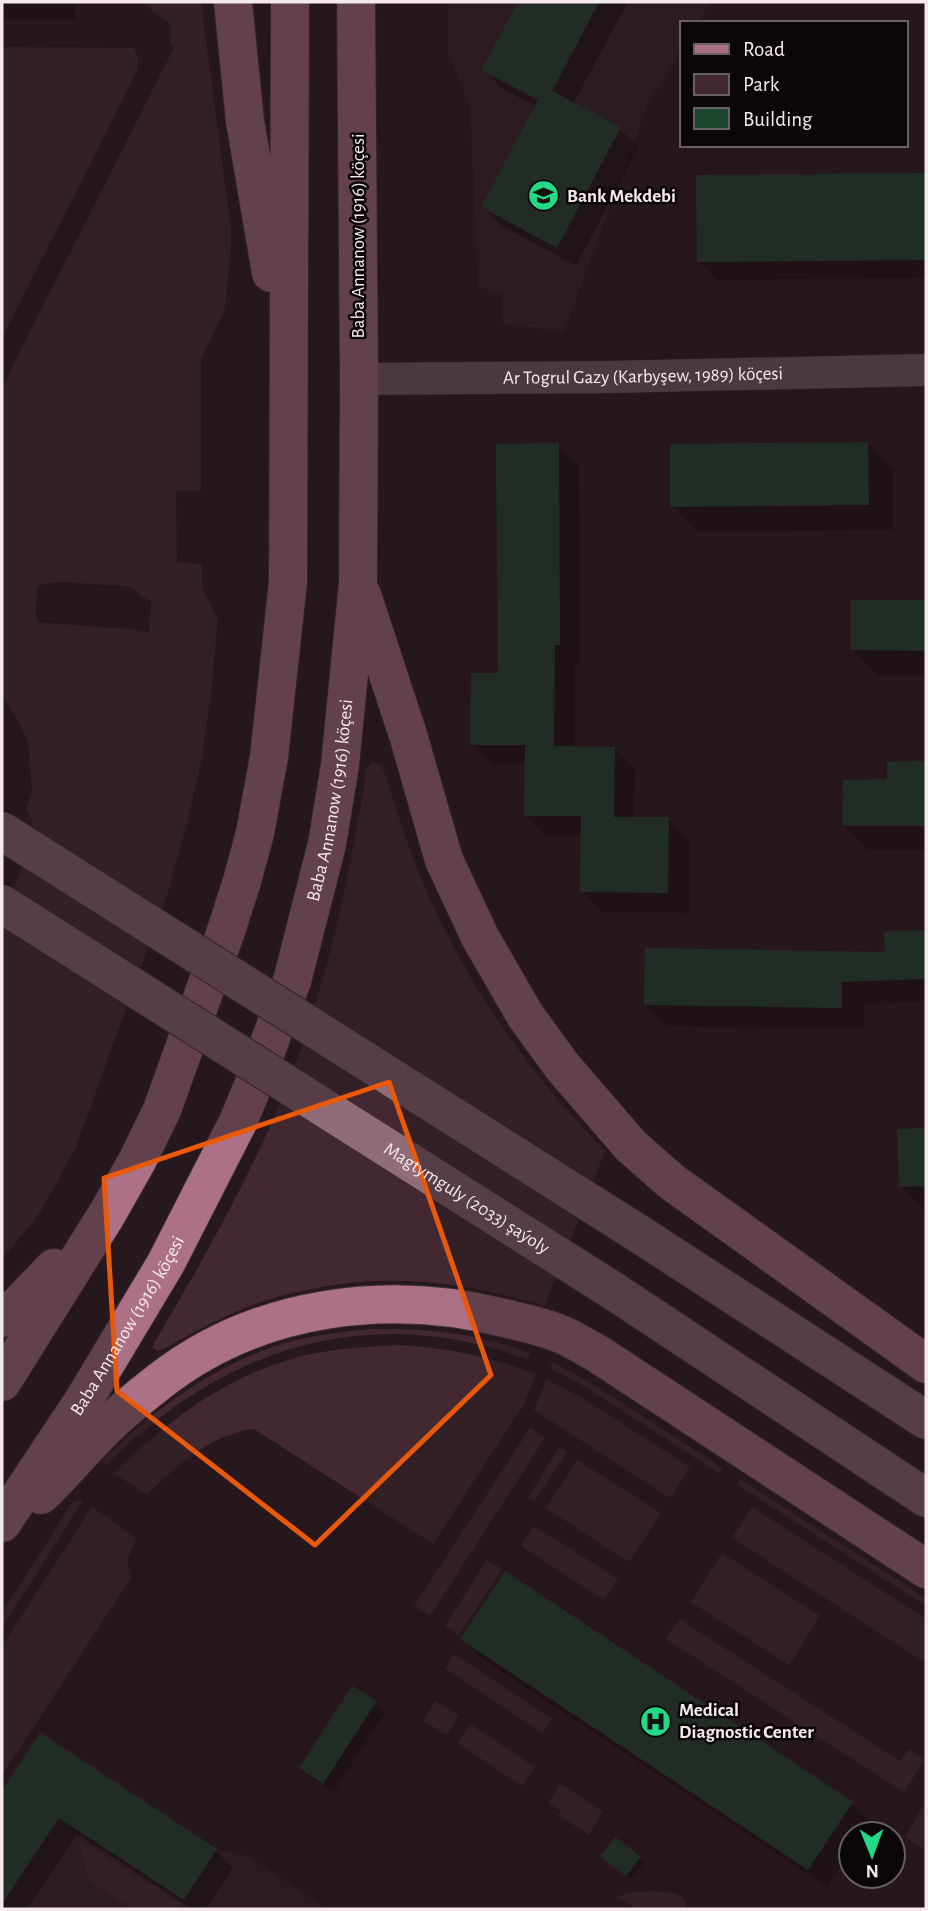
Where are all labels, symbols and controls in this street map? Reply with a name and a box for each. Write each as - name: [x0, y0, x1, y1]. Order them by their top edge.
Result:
- legend: [680, 21, 907, 147]
- text: Road: [743, 39, 785, 60]
- text: Park: [743, 74, 780, 95]
- text: Building: [743, 109, 813, 130]
- street label: Baba Annanow (1916) köçesi: [349, 133, 368, 339]
- school or university icon: Bank Mekdebi: [527, 179, 561, 213]
- place label: Bank Mekdebi: [567, 187, 676, 206]
- street label: Ar Togrul Gazy (Karbyşew, 1989) köçesi: [503, 364, 783, 387]
- street label: Baba Annanow (1916) köçesi: [303, 698, 356, 903]
- street label: Magtymguly (2033) şaýoly: [381, 1139, 553, 1257]
- street label: Baba Annanow (1916) köçesi: [67, 1233, 188, 1419]
- place label: Medical Diagnostic Center: [679, 1701, 814, 1742]
- hospital icon: Medical Diagnostic Center: [639, 1704, 673, 1738]
- north arrow: [837, 1820, 907, 1890]
- text: N: [865, 1861, 879, 1880]

